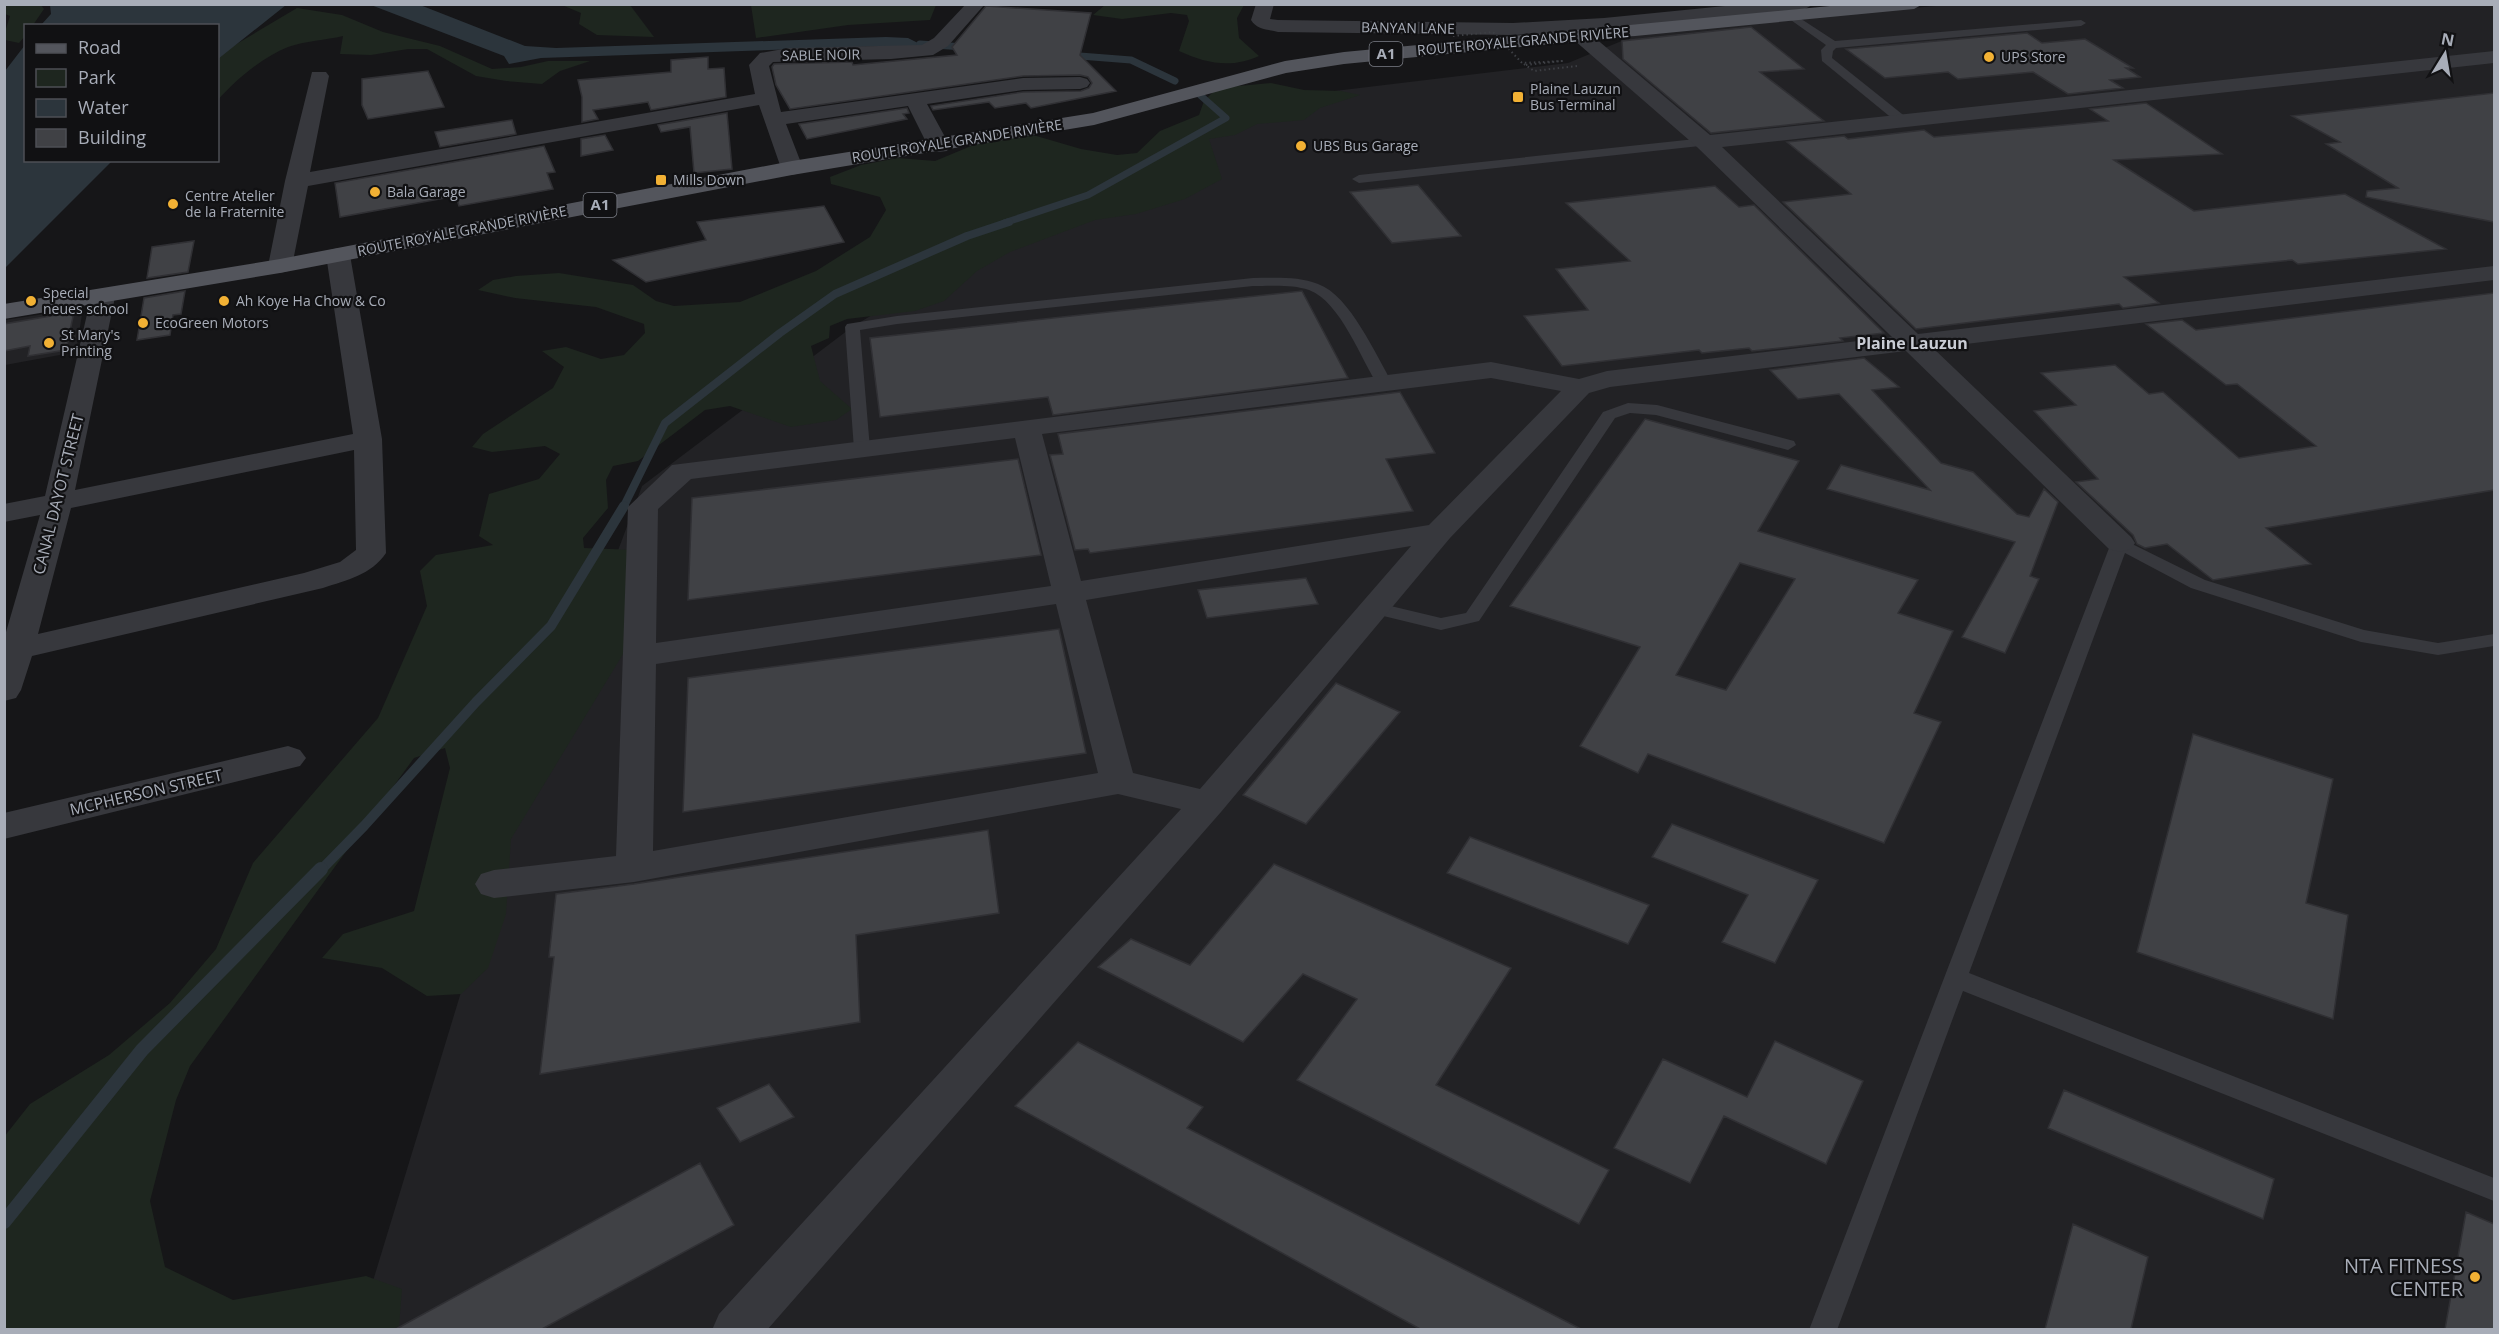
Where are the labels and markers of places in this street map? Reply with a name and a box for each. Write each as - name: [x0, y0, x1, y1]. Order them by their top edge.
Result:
- place label: UPS Store: [2001, 47, 2066, 66]
- marker: UPS Store: [1982, 50, 1996, 64]
- place label: Plaine Lauzun Bus Terminal: [1530, 79, 1621, 114]
- marker: Plaine Lauzun Bus Terminal: [1511, 90, 1525, 104]
- place label: UBS Bus Garage: [1313, 136, 1419, 155]
- marker: UBS Bus Garage: [1294, 139, 1308, 153]
- place label: Mills Down: [673, 170, 745, 189]
- marker: Mills Down: [654, 173, 668, 187]
- place label: Bala Garage: [387, 182, 466, 201]
- marker: Bala Garage: [368, 185, 382, 199]
- place label: Centre Atelier de la Fraternite: [185, 186, 284, 221]
- marker: Centre Atelier de la Fraternite: [166, 197, 180, 211]
- place label: Special neues school: [43, 283, 129, 318]
- place label: Ah Koye Ha Chow & Co: [236, 291, 386, 310]
- marker: Special neues school: [24, 294, 38, 308]
- marker: Ah Koye Ha Chow & Co: [217, 294, 231, 308]
- place label: EcoGreen Motors: [155, 313, 269, 332]
- marker: EcoGreen Motors: [136, 316, 150, 330]
- place label: St Mary's Printing: [61, 325, 120, 360]
- marker: St Mary's Printing: [42, 336, 56, 350]
- place label: NTA FITNESS CENTER: [2344, 1252, 2464, 1302]
- marker: NTA FITNESS CENTER: [2468, 1270, 2482, 1284]

